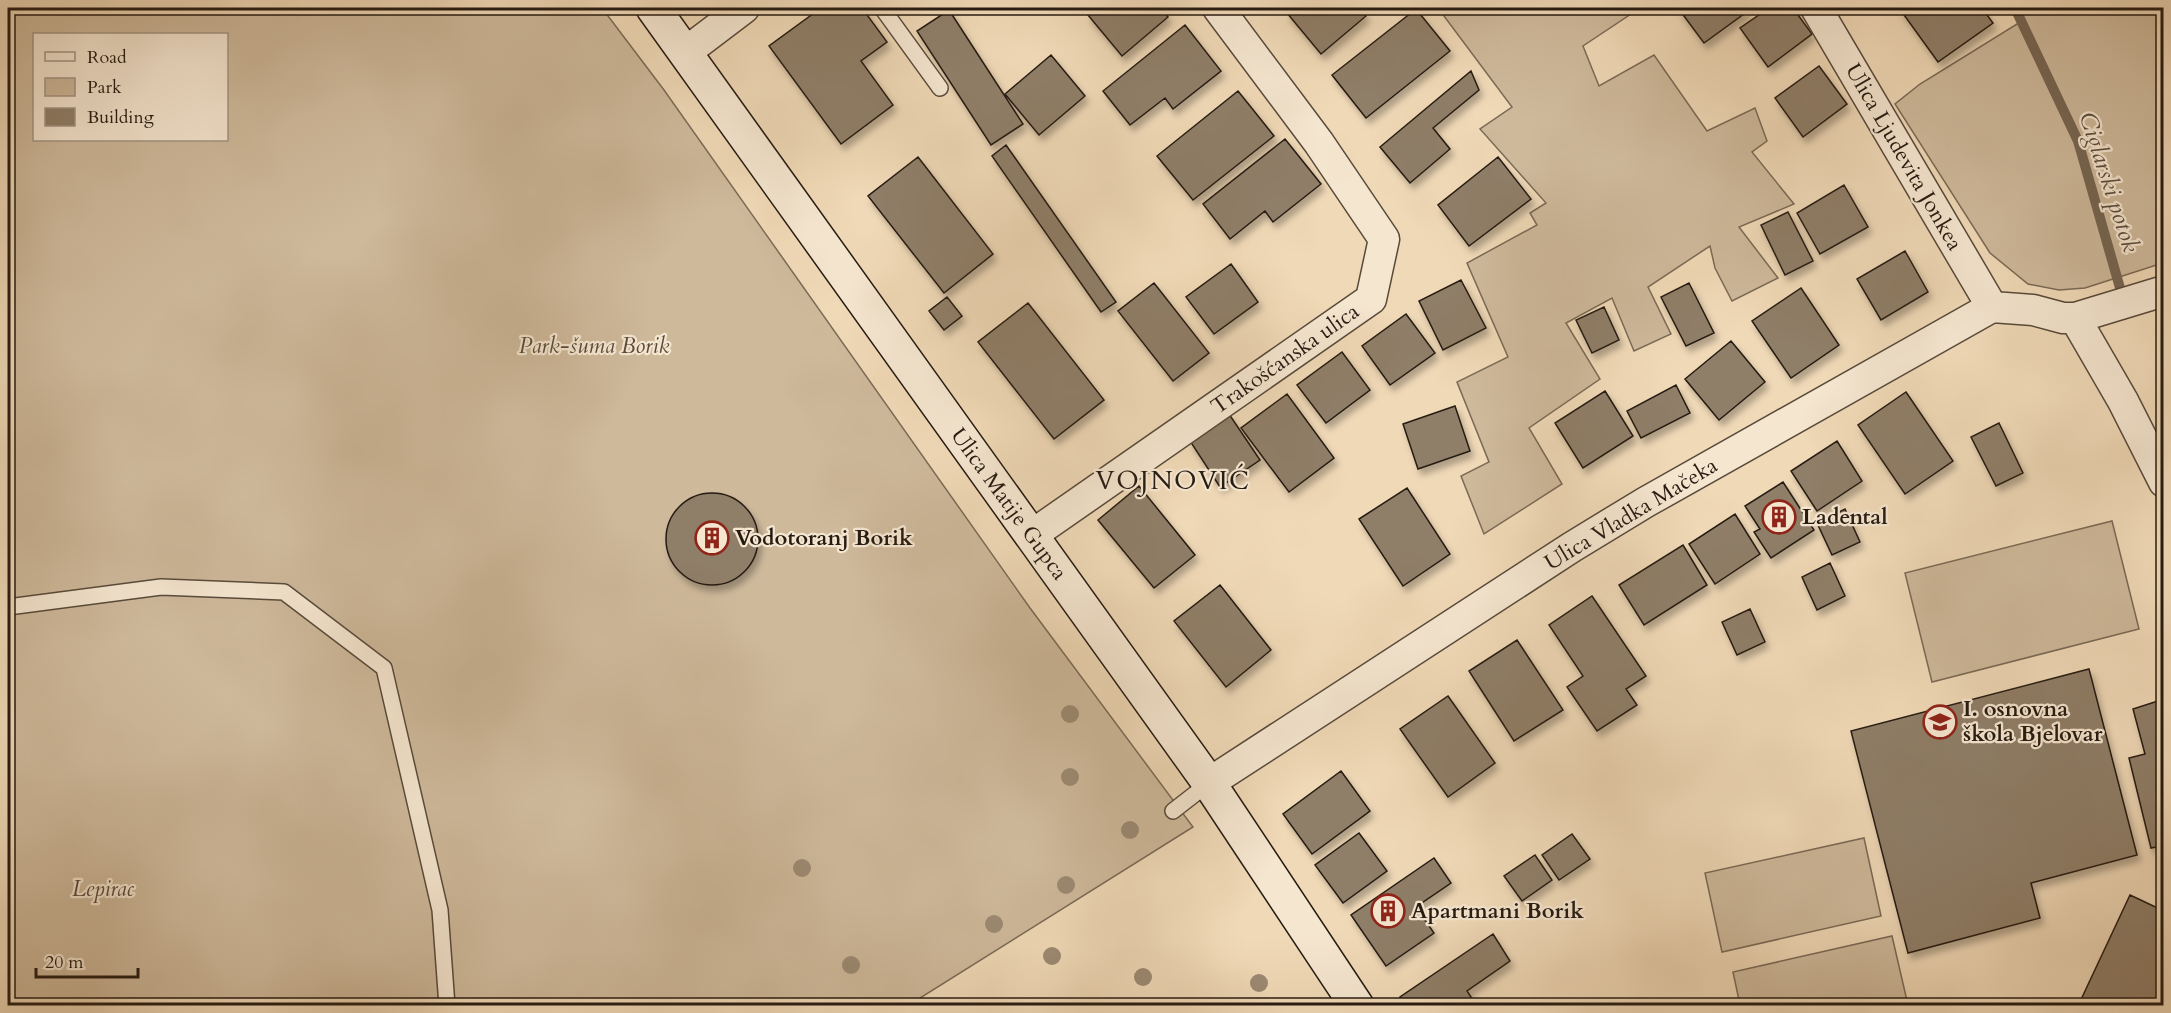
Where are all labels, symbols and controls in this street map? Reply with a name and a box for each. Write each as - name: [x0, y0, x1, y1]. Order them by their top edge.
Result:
- legend: [33, 33, 228, 141]
- text: Road: [87, 45, 127, 70]
- street label: Ulica Ljudevita Jonkea: [1838, 58, 1970, 256]
- text: Park: [87, 75, 122, 100]
- text: Building: [87, 105, 155, 130]
- water label: Ciglarski potok: [2071, 108, 2147, 257]
- street label: Trakošćanska ulica: [1205, 296, 1366, 421]
- park label: Park-šuma Borik: [519, 331, 669, 361]
- street label: Ulica Matije Gupca: [944, 422, 1075, 587]
- street label: Ulica Vladka Mačeka: [1539, 450, 1724, 578]
- district label: VOJNOVIĆ: [1096, 463, 1250, 498]
- building icon: Ladental: [1761, 499, 1797, 535]
- place label: Ladental: [1802, 502, 1888, 532]
- building icon: Vodotoranj Borik: [694, 520, 730, 556]
- place label: Vodotoranj Borik: [735, 523, 913, 553]
- place label: I. osnovna škola Bjelovar: [1963, 694, 2103, 749]
- school or university icon: I. osnovna škola Bjelovar: [1922, 704, 1958, 740]
- park label: Lepirac: [72, 874, 135, 904]
- building icon: Apartmani Borik: [1370, 893, 1406, 929]
- place label: Apartmani Borik: [1411, 896, 1584, 926]
- scale bar: [36, 941, 138, 979]
- text: 20 m: [45, 950, 84, 975]

